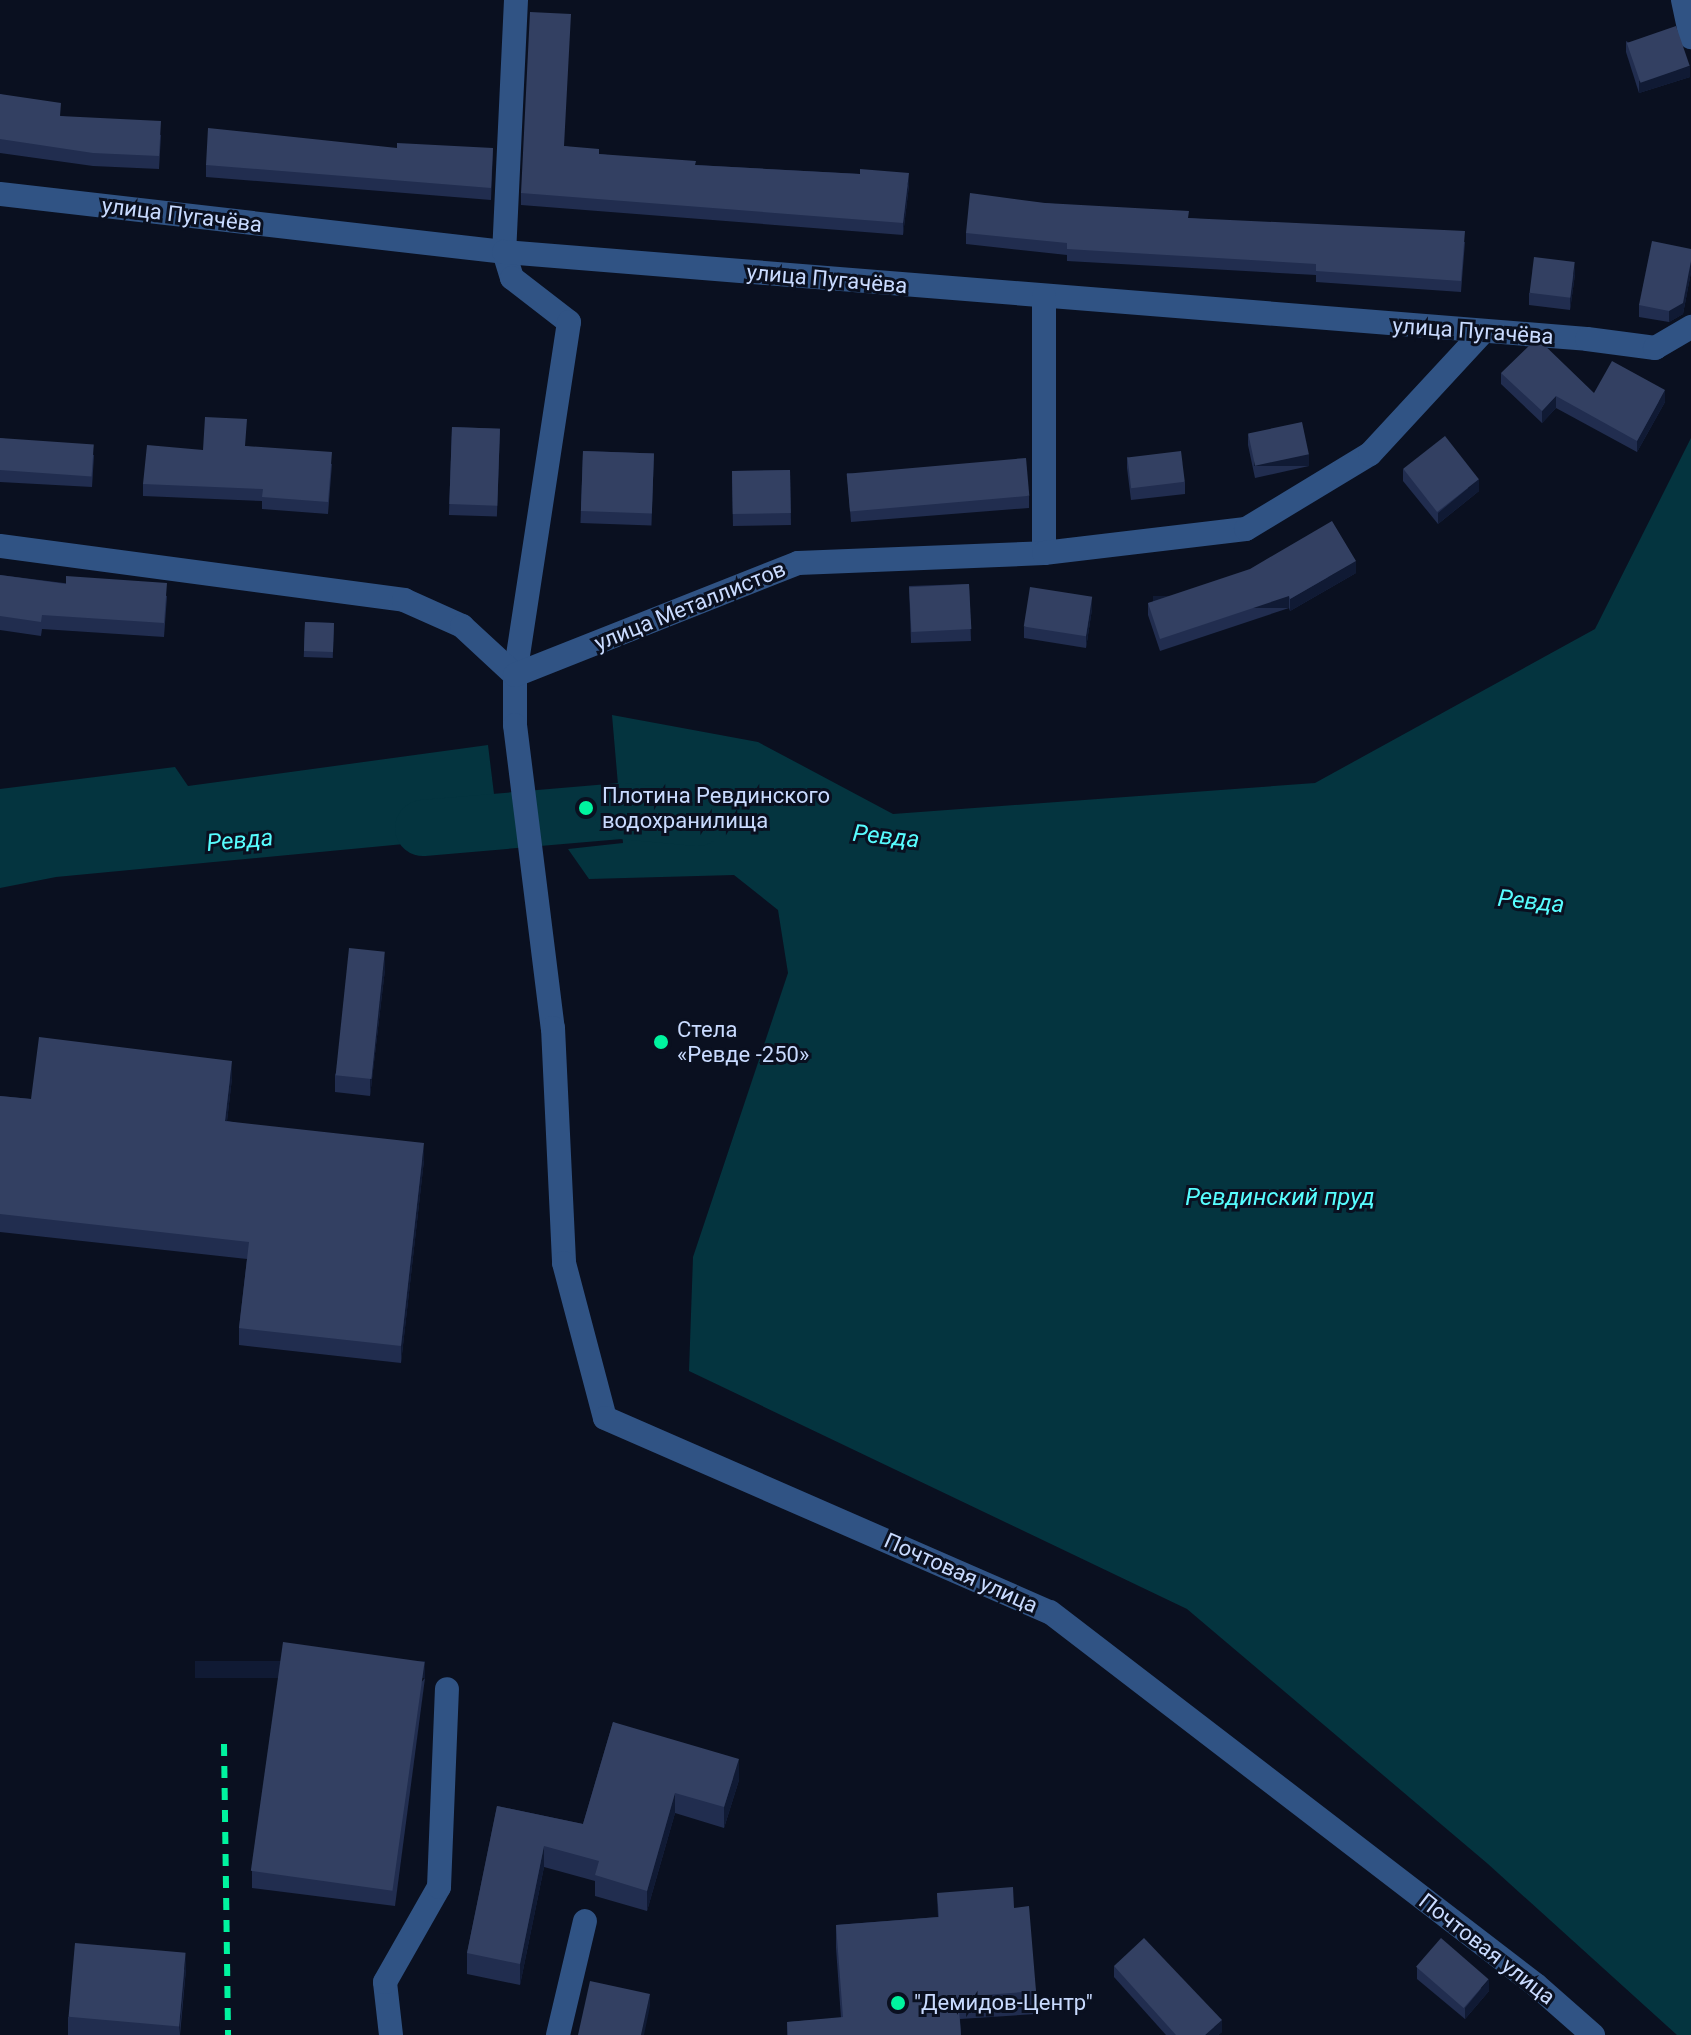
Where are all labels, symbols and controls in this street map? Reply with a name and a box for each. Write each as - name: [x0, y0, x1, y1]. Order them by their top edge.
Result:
- street label: улица Пугачёва: [100, 192, 264, 238]
- street label: улица Пугачёва: [745, 259, 909, 299]
- street label: улица Пугачёва: [1392, 312, 1554, 350]
- street label: улица Металлистов: [591, 556, 789, 656]
- place label: Плотина Ревдинского водохранилища: [602, 782, 830, 834]
- marker: Плотина Ревдинского водохранилища: [577, 799, 595, 817]
- water label: Ревда: [851, 819, 921, 855]
- water label: Ревда: [205, 824, 275, 858]
- water label: Ревда: [1496, 884, 1566, 920]
- place label: Стела «Ревде -250»: [677, 1016, 809, 1068]
- marker: Стела «Ревде -250»: [652, 1033, 670, 1051]
- water label: Ревдинский пруд: [1185, 1184, 1375, 1212]
- street label: Почтовая улица: [880, 1527, 1042, 1619]
- street label: Почтовая улица: [1414, 1888, 1560, 2010]
- place label: "Демидов-Центр": [914, 1990, 1093, 2016]
- marker: "Демидов-Центр": [889, 1994, 907, 2012]

